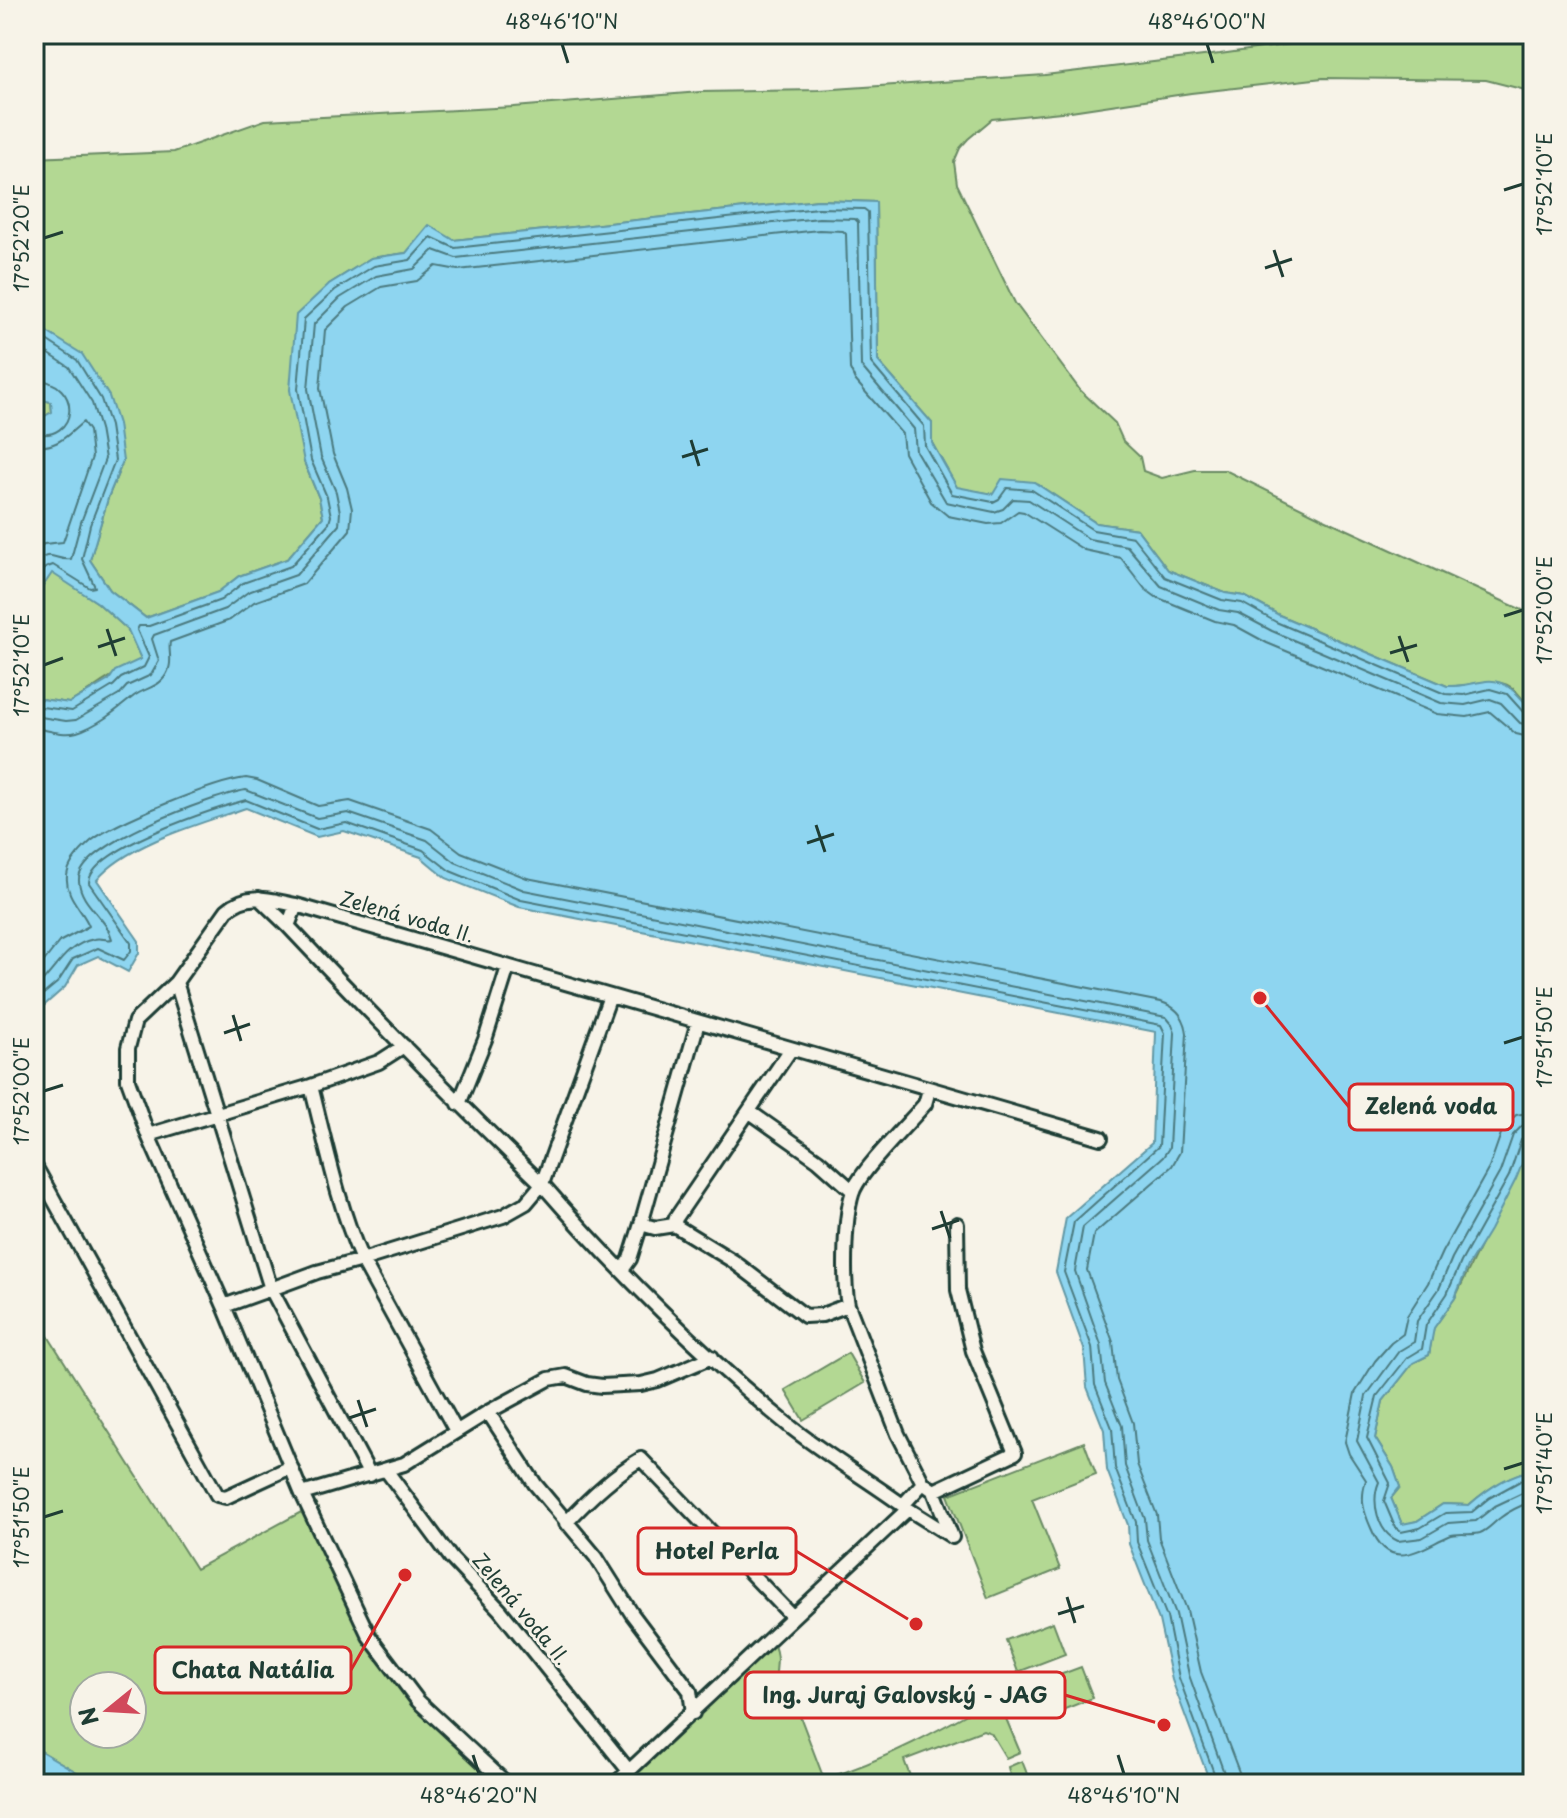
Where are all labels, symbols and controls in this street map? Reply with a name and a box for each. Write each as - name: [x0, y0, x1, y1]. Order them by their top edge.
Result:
- text: 48°46'10"N: [506, 6, 618, 36]
- text: 48°46'00"N: [1148, 6, 1266, 36]
- text: 17°52'10"E: [1529, 132, 1559, 236]
- text: 17°52'20"E: [6, 184, 36, 292]
- text: 17°52'00"E: [1529, 556, 1559, 664]
- text: 17°52'10"E: [6, 613, 36, 717]
- street label: Zelená voda II.: [337, 883, 478, 950]
- text: 17°51'50"E: [1529, 986, 1559, 1088]
- text: 17°52'00"E: [6, 1037, 36, 1145]
- callout: Zelená voda: [1349, 1084, 1513, 1130]
- text: Zelená voda: [1365, 1088, 1497, 1121]
- text: 17°51'40"E: [1529, 1412, 1559, 1514]
- text: 17°51'50"E: [6, 1466, 36, 1568]
- callout: Hotel Perla: [638, 1528, 796, 1574]
- text: Hotel Perla: [655, 1533, 780, 1566]
- street label: Zelená voda II.: [466, 1546, 578, 1671]
- callout: Chata Natália: [155, 1647, 351, 1693]
- text: Chata Natália: [171, 1652, 335, 1685]
- north arrow: [68, 1670, 148, 1750]
- callout: Ing. Juraj Galovský - JAG: [745, 1672, 1065, 1718]
- text: Ing. Juraj Galovský - JAG: [762, 1677, 1048, 1710]
- text: N: [69, 1703, 106, 1730]
- text: 48°46'20"N: [420, 1780, 538, 1810]
- text: 48°46'10"N: [1068, 1780, 1180, 1810]

